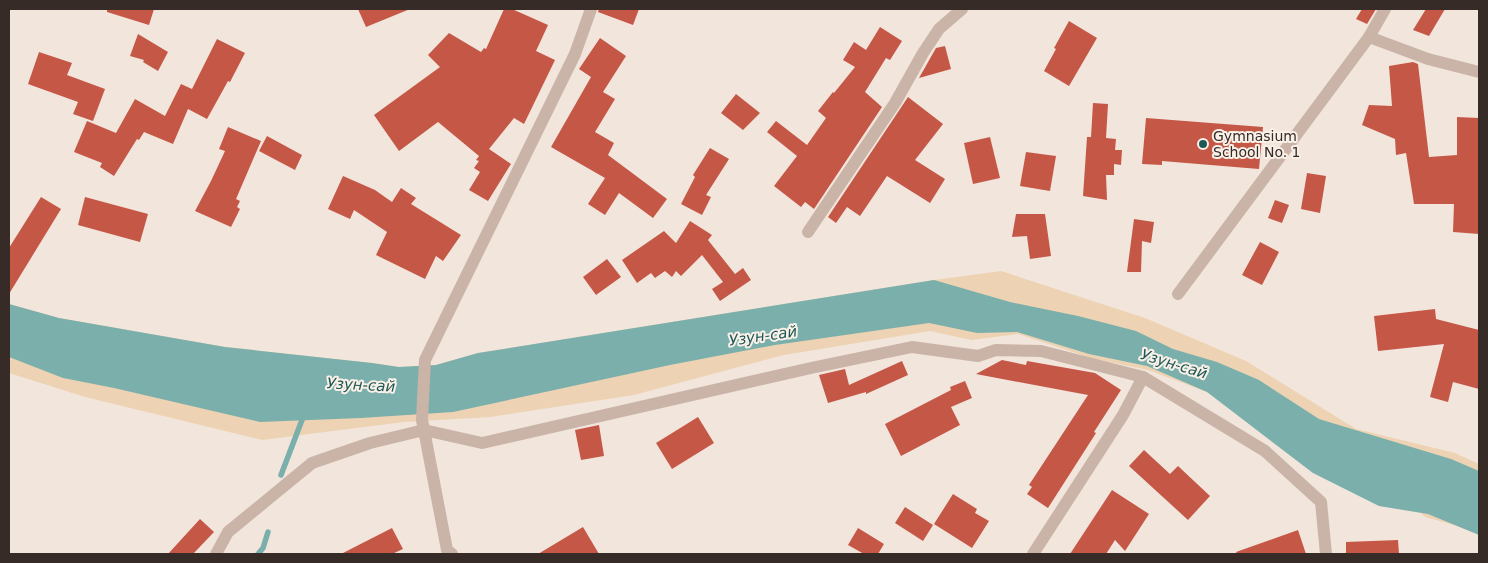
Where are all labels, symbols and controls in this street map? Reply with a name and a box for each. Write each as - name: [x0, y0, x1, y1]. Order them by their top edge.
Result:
- place label: Gymnasium School No. 1: [1213, 128, 1301, 160]
- marker: Gymnasium School No. 1: [1197, 138, 1209, 150]
- water label: Узун-сай: [728, 322, 798, 350]
- water label: Узун-сай: [1139, 345, 1210, 383]
- water label: Узун-сай: [326, 374, 396, 396]

